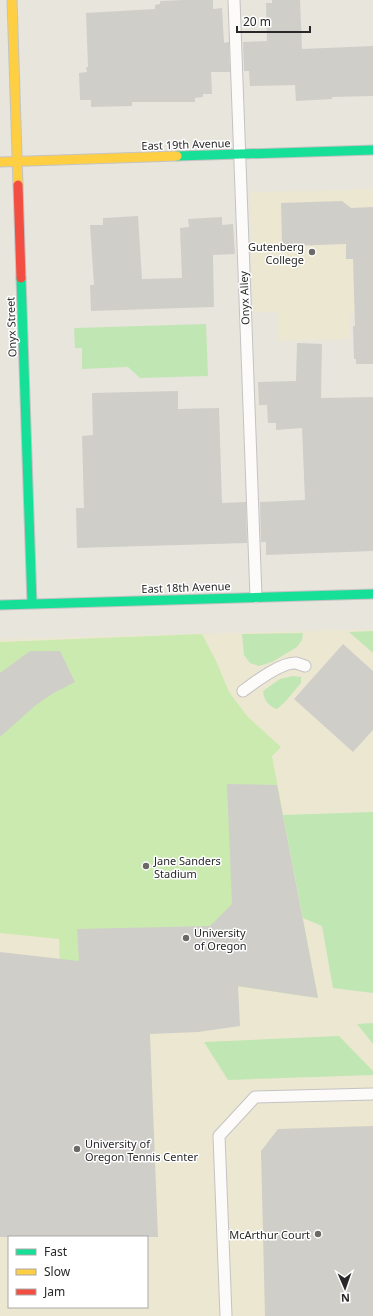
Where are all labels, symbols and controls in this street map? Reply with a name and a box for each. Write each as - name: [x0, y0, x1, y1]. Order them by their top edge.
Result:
- scale bar: [237, 8, 310, 34]
- text: 20 m: [243, 13, 271, 30]
- street label: East 19th Avenue: [141, 135, 231, 153]
- place label: Gutenberg College: [248, 239, 304, 267]
- marker: Gutenberg College: [307, 247, 317, 257]
- street label: Onyx Alley: [236, 270, 252, 325]
- street label: Onyx Street: [2, 297, 20, 357]
- street label: East 18th Avenue: [141, 578, 231, 596]
- place label: Jane Sanders Stadium: [153, 853, 221, 881]
- marker: Jane Sanders Stadium: [141, 861, 151, 871]
- place label: University of Oregon: [194, 925, 247, 953]
- marker: University of Oregon: [181, 933, 191, 943]
- place label: University of Oregon Tennis Center: [85, 1136, 198, 1164]
- marker: University of Oregon Tennis Center: [72, 1144, 82, 1154]
- place label: McArthur Court: [229, 1227, 310, 1242]
- marker: McArthur Court: [313, 1229, 323, 1239]
- legend: [8, 1236, 148, 1308]
- text: Fast: [44, 1243, 68, 1260]
- text: Slow: [44, 1263, 71, 1280]
- north arrow: [325, 1268, 365, 1308]
- text: Jam: [43, 1283, 65, 1300]
- text: N: [341, 1291, 350, 1306]

